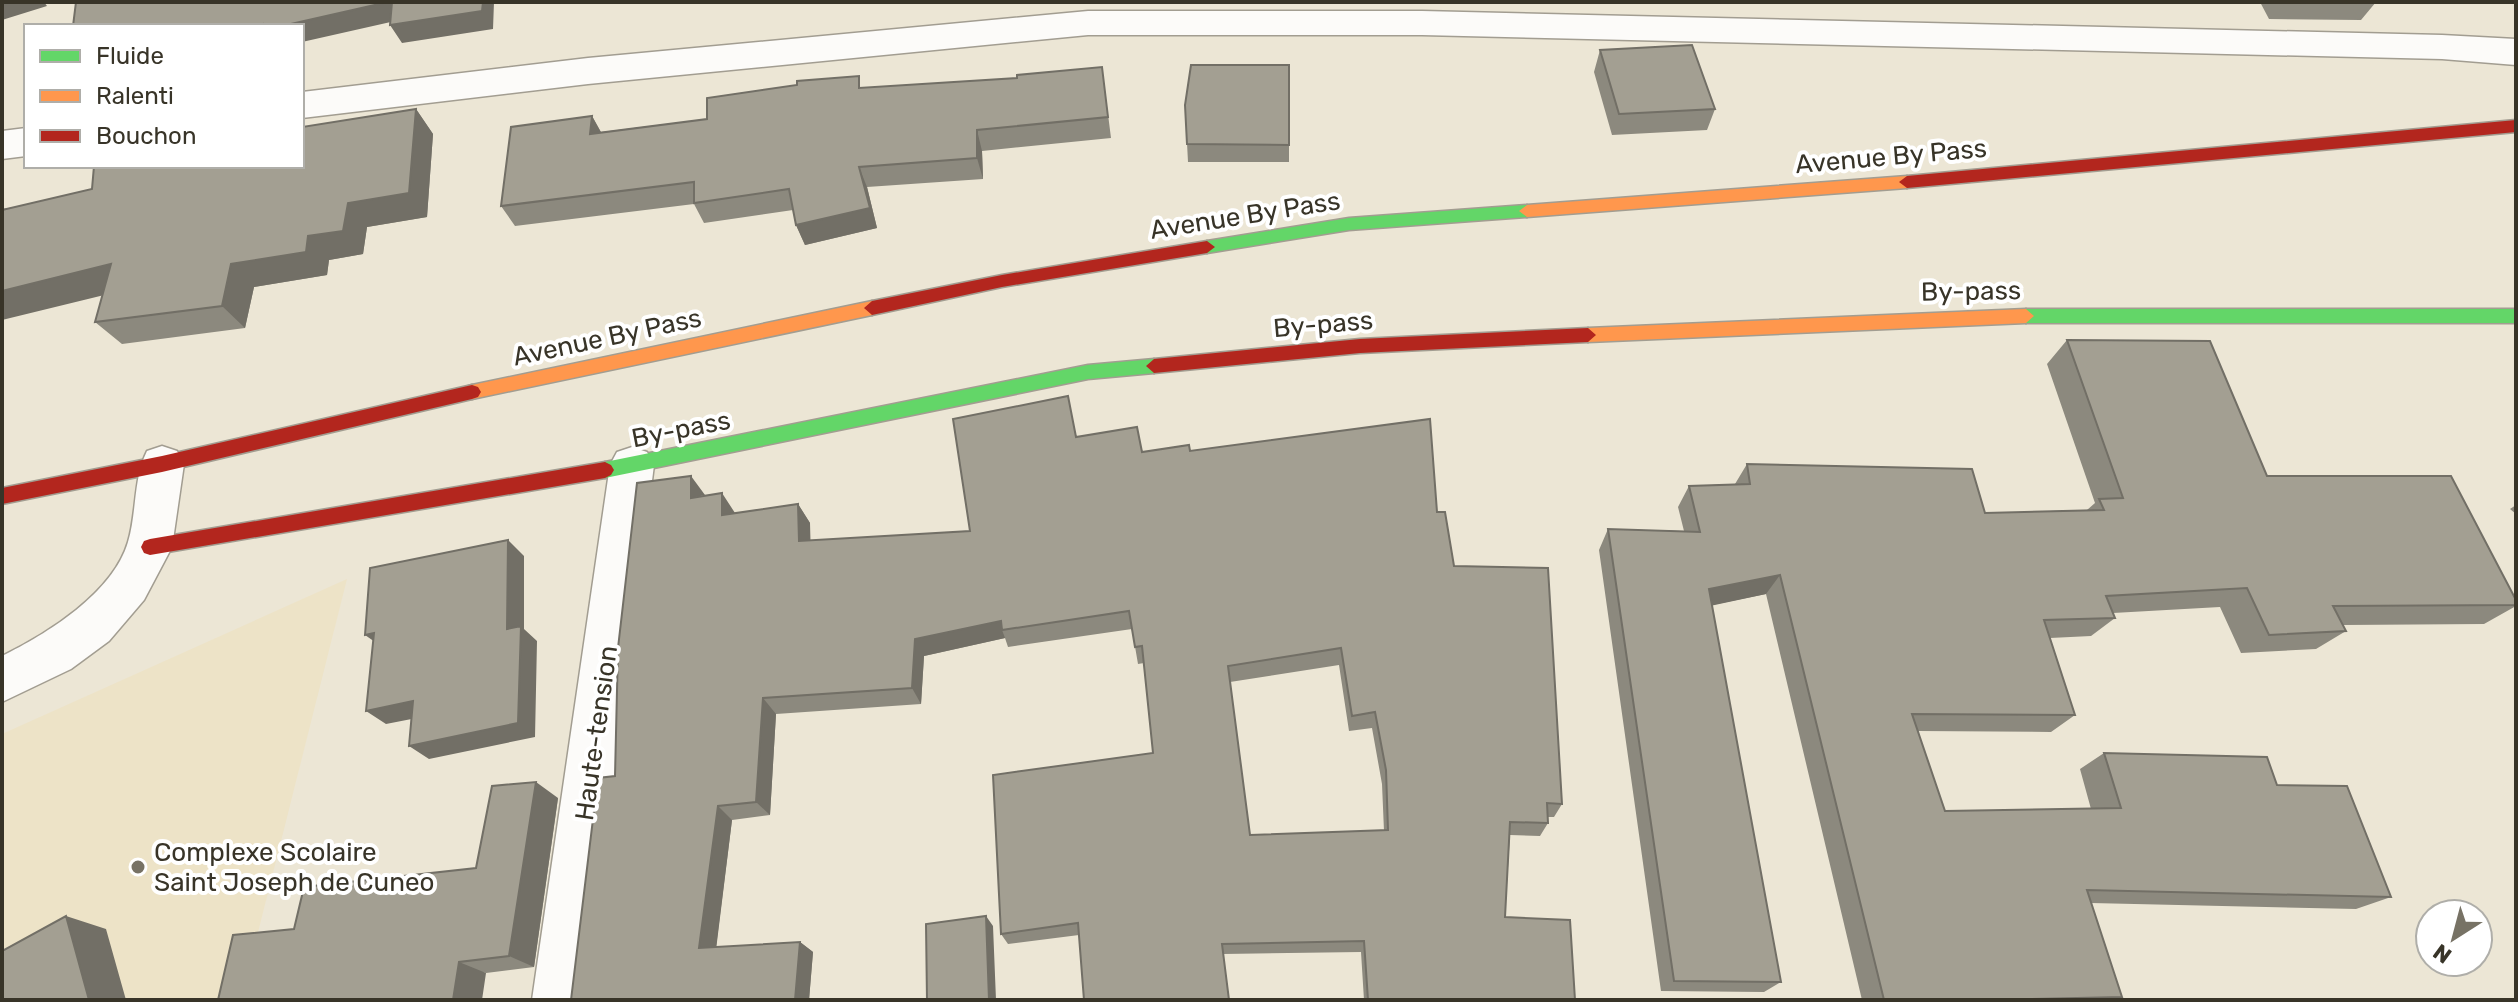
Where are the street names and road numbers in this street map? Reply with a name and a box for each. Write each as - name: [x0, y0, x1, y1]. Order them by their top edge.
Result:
- street label: Avenue By Pass: [1794, 133, 1988, 180]
- street label: Avenue By Pass: [1148, 185, 1342, 246]
- street label: By-pass: [1921, 275, 2021, 308]
- street label: Avenue By Pass: [510, 302, 704, 373]
- street label: By-pass: [1272, 305, 1374, 344]
- street label: By-pass: [629, 405, 733, 454]
- street label: Haute-tension: [569, 644, 624, 822]

